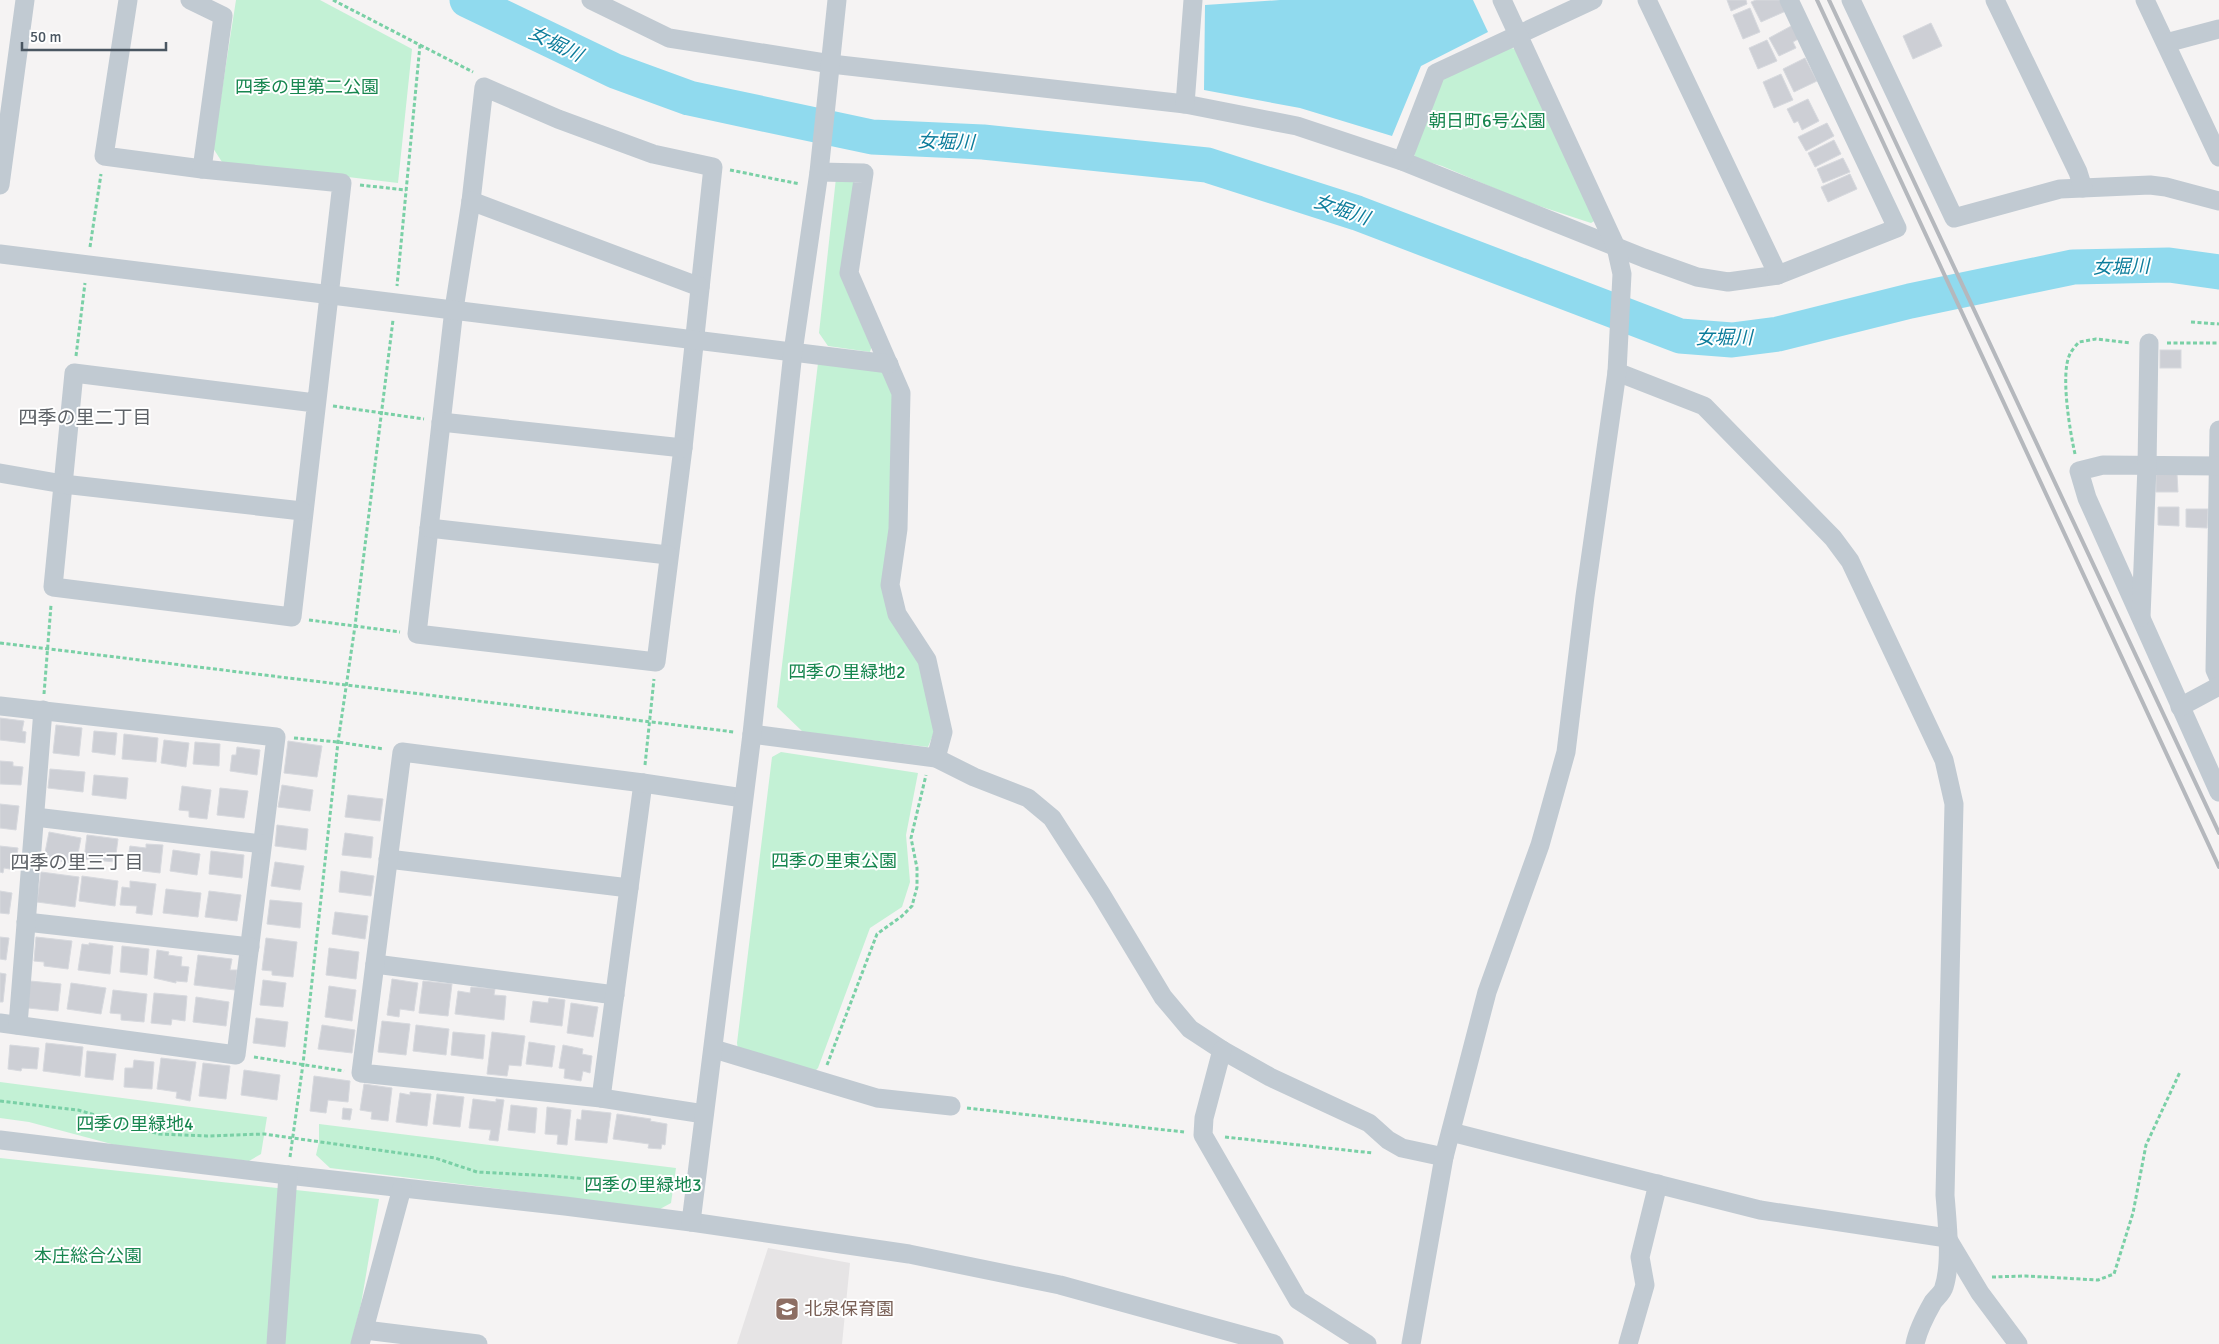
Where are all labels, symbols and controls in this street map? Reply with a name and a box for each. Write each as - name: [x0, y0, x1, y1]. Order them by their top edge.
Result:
- scale bar: [22, 20, 166, 52]
- water label: 女堀川: [525, 21, 588, 68]
- text: 50 m: [30, 28, 61, 46]
- park label: 四季の里第二公園: [235, 76, 379, 98]
- park label: 朝日町6号公園: [1428, 110, 1546, 132]
- water label: 女堀川: [917, 129, 977, 155]
- water label: 女堀川: [1311, 189, 1374, 231]
- water label: 女堀川: [2092, 254, 2152, 279]
- water label: 女堀川: [1695, 326, 1754, 350]
- district label: 四季の里二丁目: [18, 406, 152, 430]
- park label: 四季の里緑地2: [788, 661, 906, 683]
- park label: 四季の里東公園: [771, 850, 897, 872]
- district label: 四季の里三丁目: [10, 851, 144, 875]
- park label: 四季の里緑地4: [76, 1113, 194, 1135]
- park label: 四季の里緑地3: [584, 1174, 702, 1196]
- park label: 本庄総合公園: [34, 1245, 142, 1267]
- school or university icon: 北泉保育園: [774, 1296, 800, 1322]
- place label: 北泉保育園: [804, 1298, 894, 1320]

